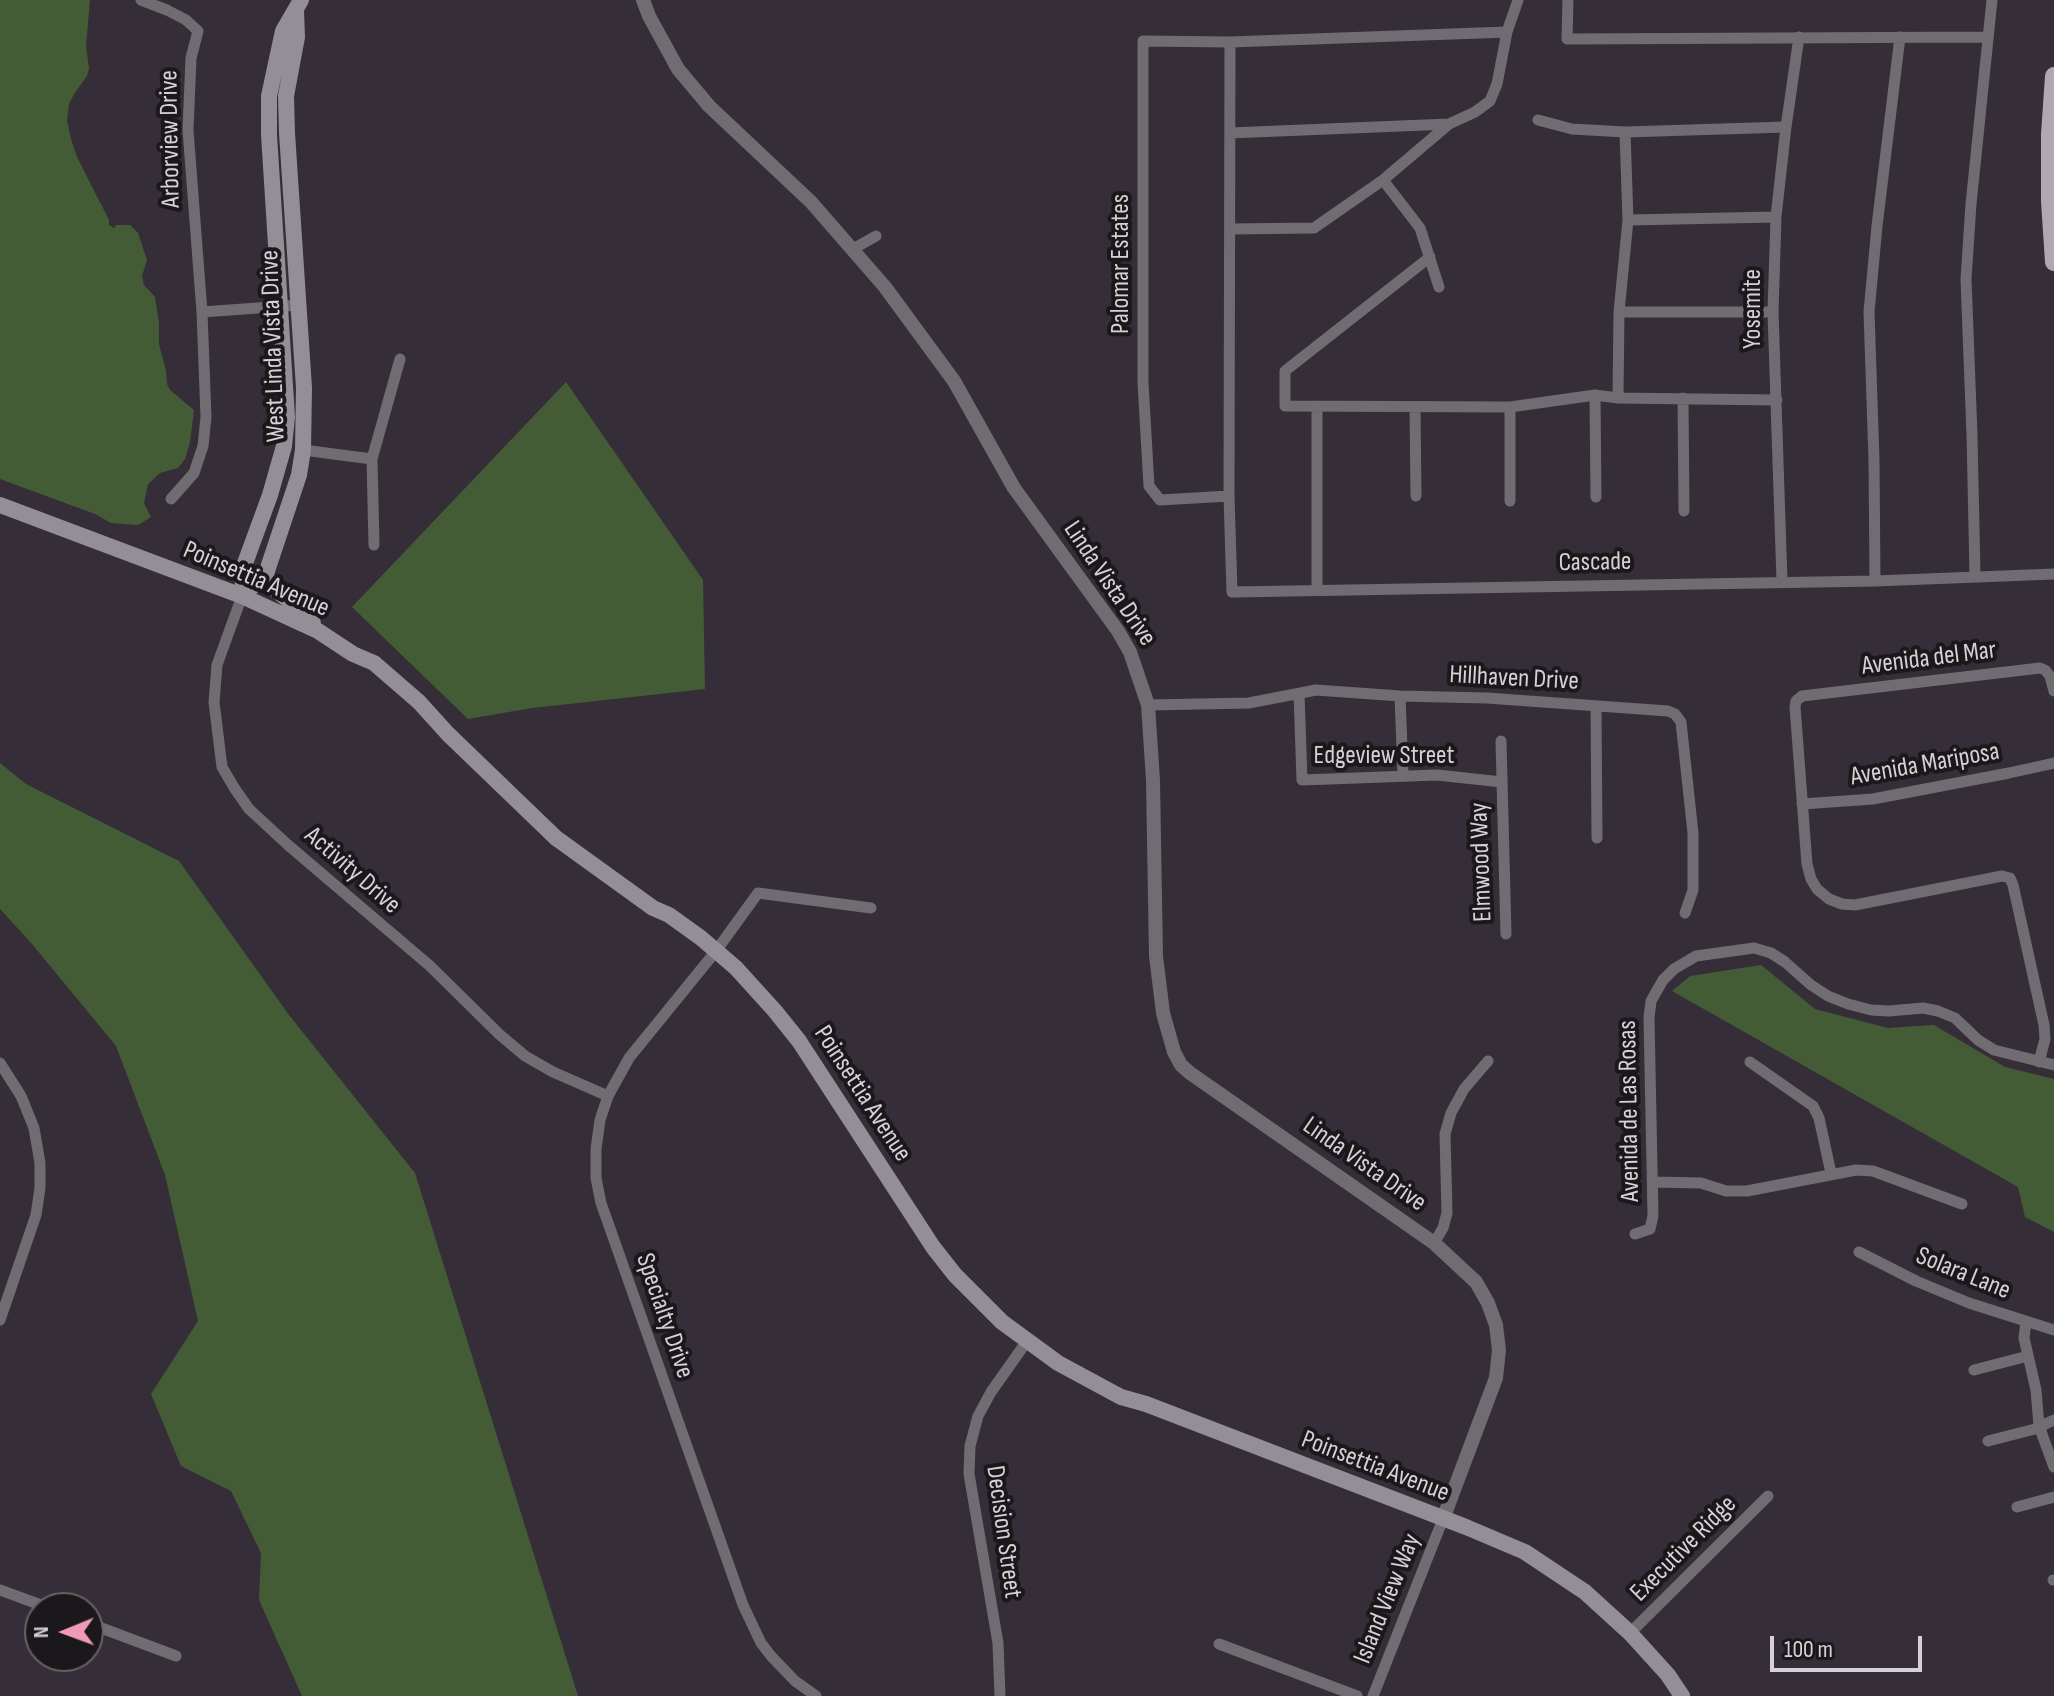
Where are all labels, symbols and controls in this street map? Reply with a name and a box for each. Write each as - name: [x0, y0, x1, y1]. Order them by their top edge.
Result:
- street label: Arborview Drive: [154, 70, 188, 208]
- street label: Palomar Estates: [1105, 194, 1137, 334]
- street label: West Linda Vista Drive: [255, 249, 293, 443]
- street label: Yosemite: [1737, 269, 1769, 349]
- street label: Linda Vista Drive: [1056, 516, 1162, 652]
- street label: Poinsettia Avenue: [178, 535, 334, 625]
- street label: Cascade: [1558, 547, 1632, 579]
- street label: Avenida del Mar: [1860, 635, 1998, 683]
- street label: Hillhaven Drive: [1448, 660, 1580, 698]
- street label: Avenida Mariposa: [1848, 737, 2002, 793]
- street label: Edgeview Street: [1314, 740, 1454, 772]
- street label: Elmwood Way: [1464, 802, 1500, 922]
- street label: Activity Drive: [298, 821, 406, 921]
- street label: Poinsettia Avenue: [806, 1020, 918, 1168]
- street label: Avenida de Las Rosas: [1613, 1020, 1647, 1202]
- street label: Linda Vista Drive: [1296, 1111, 1432, 1219]
- street label: Solara Lane: [1911, 1241, 2015, 1307]
- street label: Specialty Drive: [628, 1249, 700, 1383]
- street label: Poinsettia Avenue: [1297, 1425, 1453, 1509]
- street label: Decision Street: [978, 1464, 1028, 1600]
- street label: Executive Ridge: [1624, 1489, 1744, 1609]
- street label: Island View Way: [1348, 1530, 1428, 1668]
- north arrow: [24, 1592, 104, 1672]
- scale bar: [1774, 1620, 1926, 1670]
- text: N: [28, 1626, 55, 1639]
- text: 100 m: [1784, 1635, 1833, 1664]

